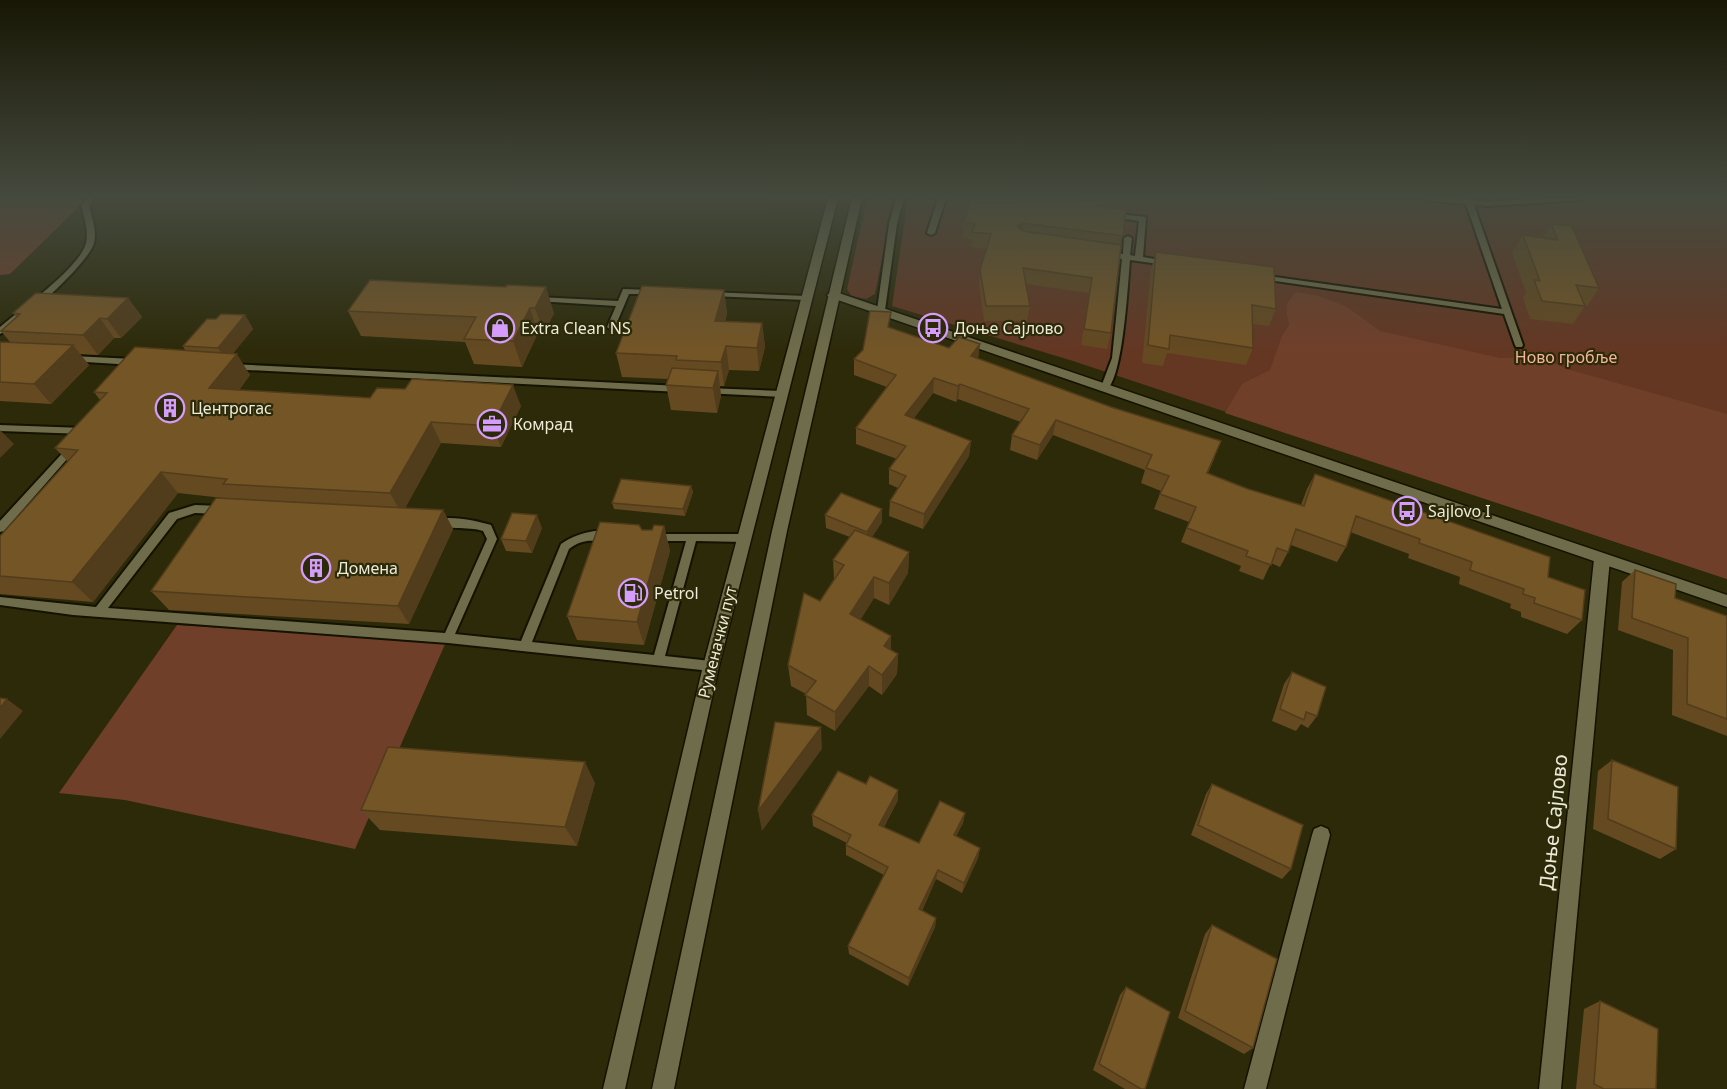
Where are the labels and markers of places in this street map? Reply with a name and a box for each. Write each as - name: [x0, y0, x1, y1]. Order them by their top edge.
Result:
- shop icon: Extra Clean NS: [484, 312, 516, 344]
- bus stop icon: Доње Сајлово: [917, 312, 949, 344]
- place label: Extra Clean NS: [521, 317, 631, 339]
- place label: Доње Сајлово: [954, 317, 1063, 339]
- building icon: Центрогас: [154, 392, 186, 424]
- place label: Центрогас: [191, 397, 272, 419]
- office icon: Комрад: [476, 408, 508, 440]
- place label: Комрад: [513, 413, 573, 435]
- bus stop icon: Sajlovo I: [1391, 495, 1423, 527]
- place label: Sajlovo I: [1428, 500, 1491, 522]
- building icon: Домена: [300, 552, 332, 584]
- place label: Домена: [337, 557, 398, 579]
- fuel station icon: Petrol: [617, 577, 649, 609]
- place label: Petrol: [654, 582, 699, 604]

